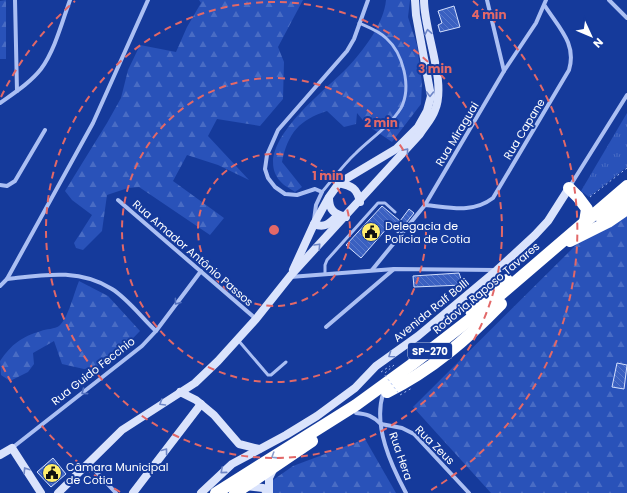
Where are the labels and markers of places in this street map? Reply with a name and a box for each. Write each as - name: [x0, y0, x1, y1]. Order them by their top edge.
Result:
- place label: Delegacia de Polícia de Cotia: [385, 218, 470, 247]
- public building icon: Delegacia de Polícia de Cotia: [360, 221, 382, 243]
- centre of rings: [267, 223, 281, 237]
- place label: Câmara Municipal de Cotia: [66, 459, 168, 488]
- public building icon: Câmara Municipal de Cotia: [41, 462, 63, 484]

